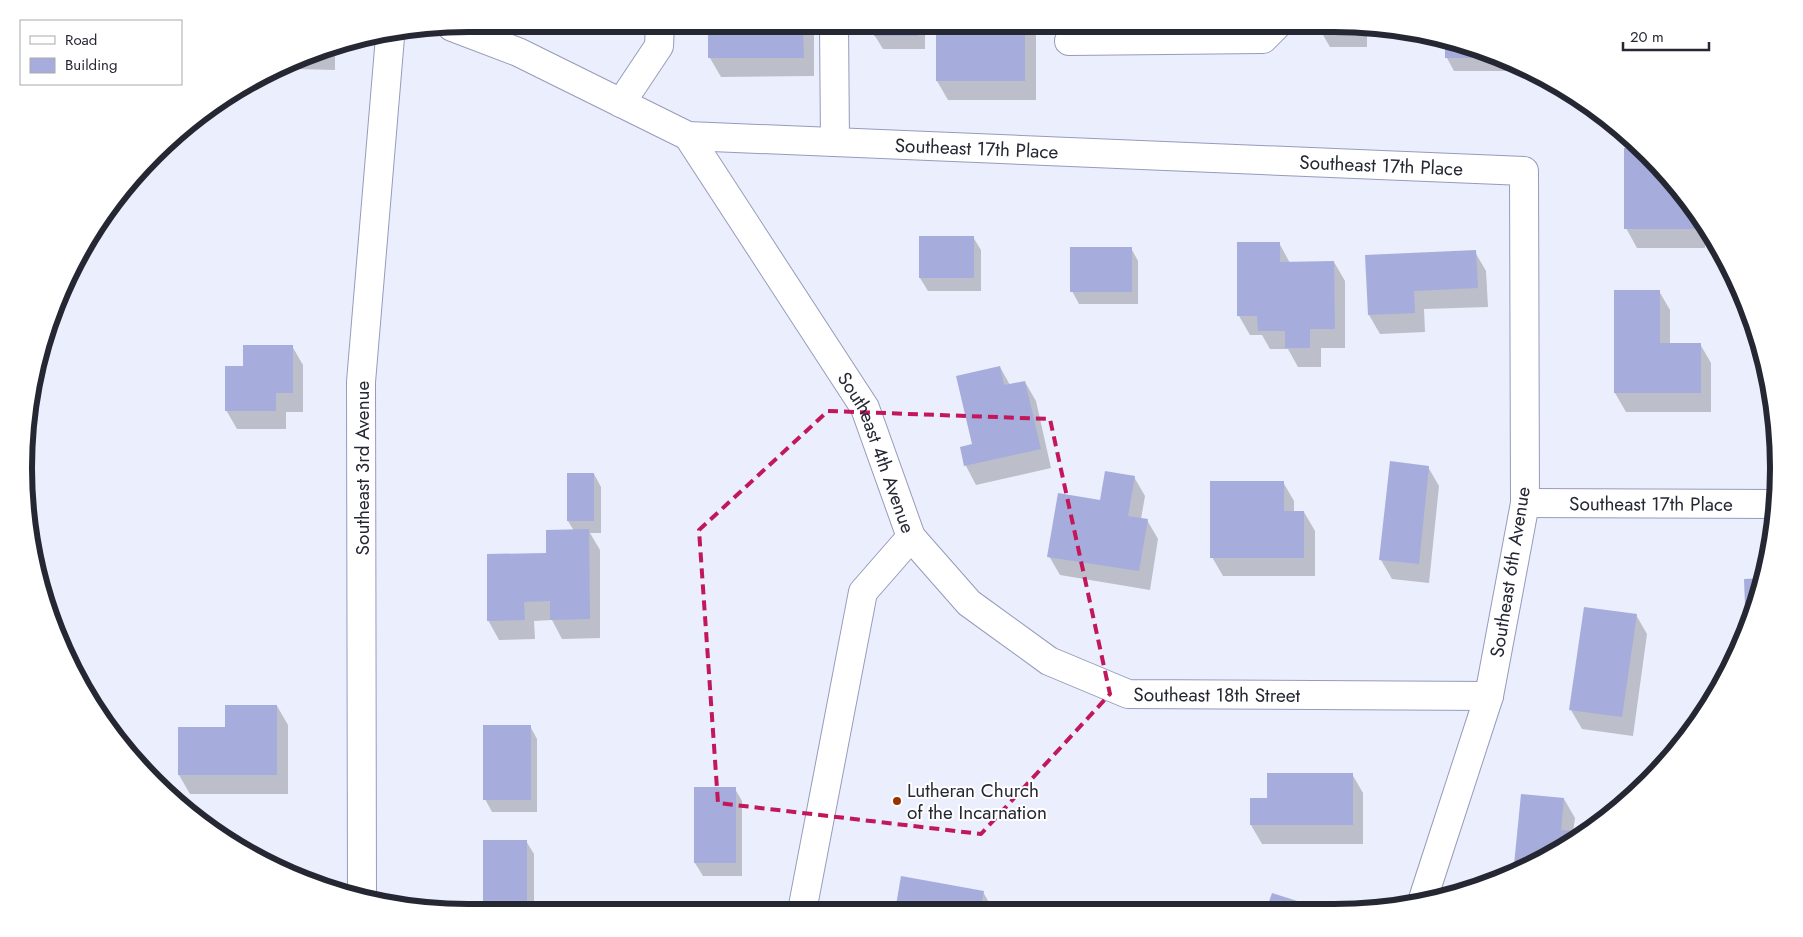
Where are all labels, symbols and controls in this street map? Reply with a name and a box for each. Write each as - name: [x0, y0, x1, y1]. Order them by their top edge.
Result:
- legend: [20, 20, 182, 85]
- scale bar: [1623, 20, 1709, 52]
- text: 20 m: [1630, 26, 1664, 48]
- text: Road: [65, 29, 97, 51]
- text: Building: [65, 54, 117, 76]
- street label: Southeast 17th Place: [894, 131, 1059, 165]
- street label: Southeast 17th Place: [1299, 148, 1464, 182]
- street label: Southeast 4th Avenue: [831, 366, 922, 537]
- street label: Southeast 3rd Avenue: [349, 380, 376, 555]
- street label: Southeast 6th Avenue: [1483, 484, 1537, 659]
- street label: Southeast 17th Place: [1569, 490, 1733, 517]
- street label: Southeast 18th Street: [1133, 681, 1301, 708]
- place label: Lutheran Church of the Incarnation: [907, 777, 1047, 826]
- marker: Lutheran Church of the Incarnation: [891, 795, 903, 807]

